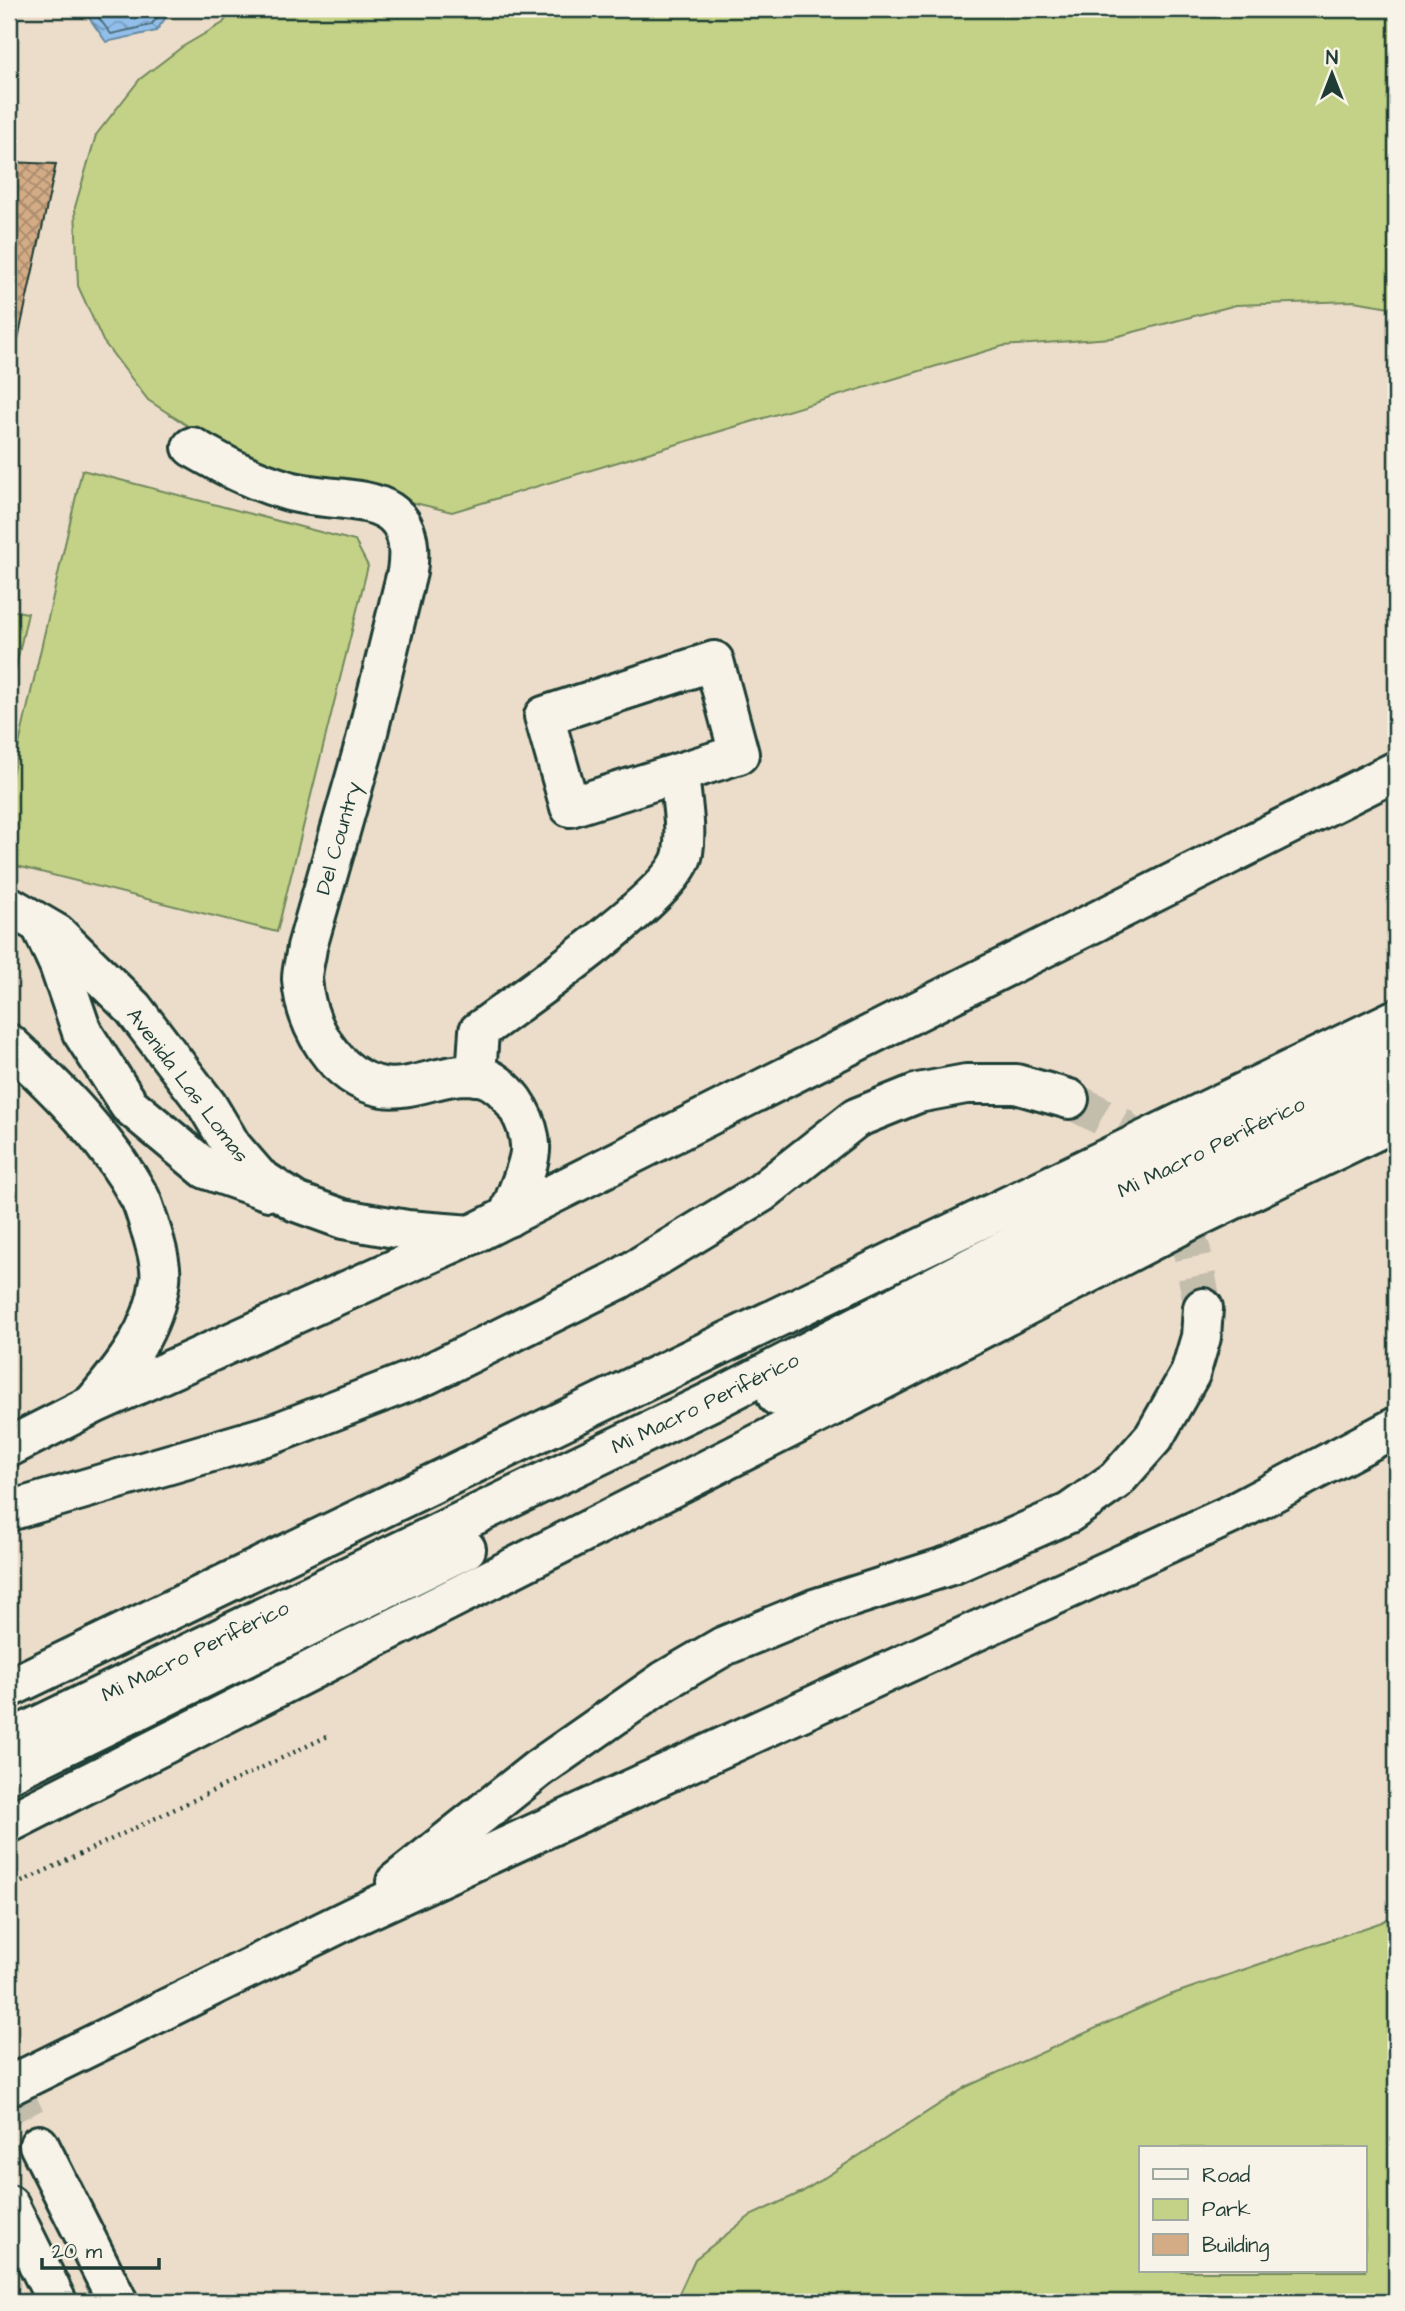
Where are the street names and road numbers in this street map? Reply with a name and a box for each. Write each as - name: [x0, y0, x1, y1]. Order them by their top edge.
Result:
- street label: Del Country: [309, 778, 370, 899]
- street label: Avenida Las Lomas: [120, 1002, 256, 1169]
- street label: Mi Macro Periférico: [1113, 1089, 1310, 1205]
- street label: Mi Macro Periférico: [607, 1345, 804, 1461]
- street label: Mi Macro Periférico: [97, 1593, 294, 1709]

